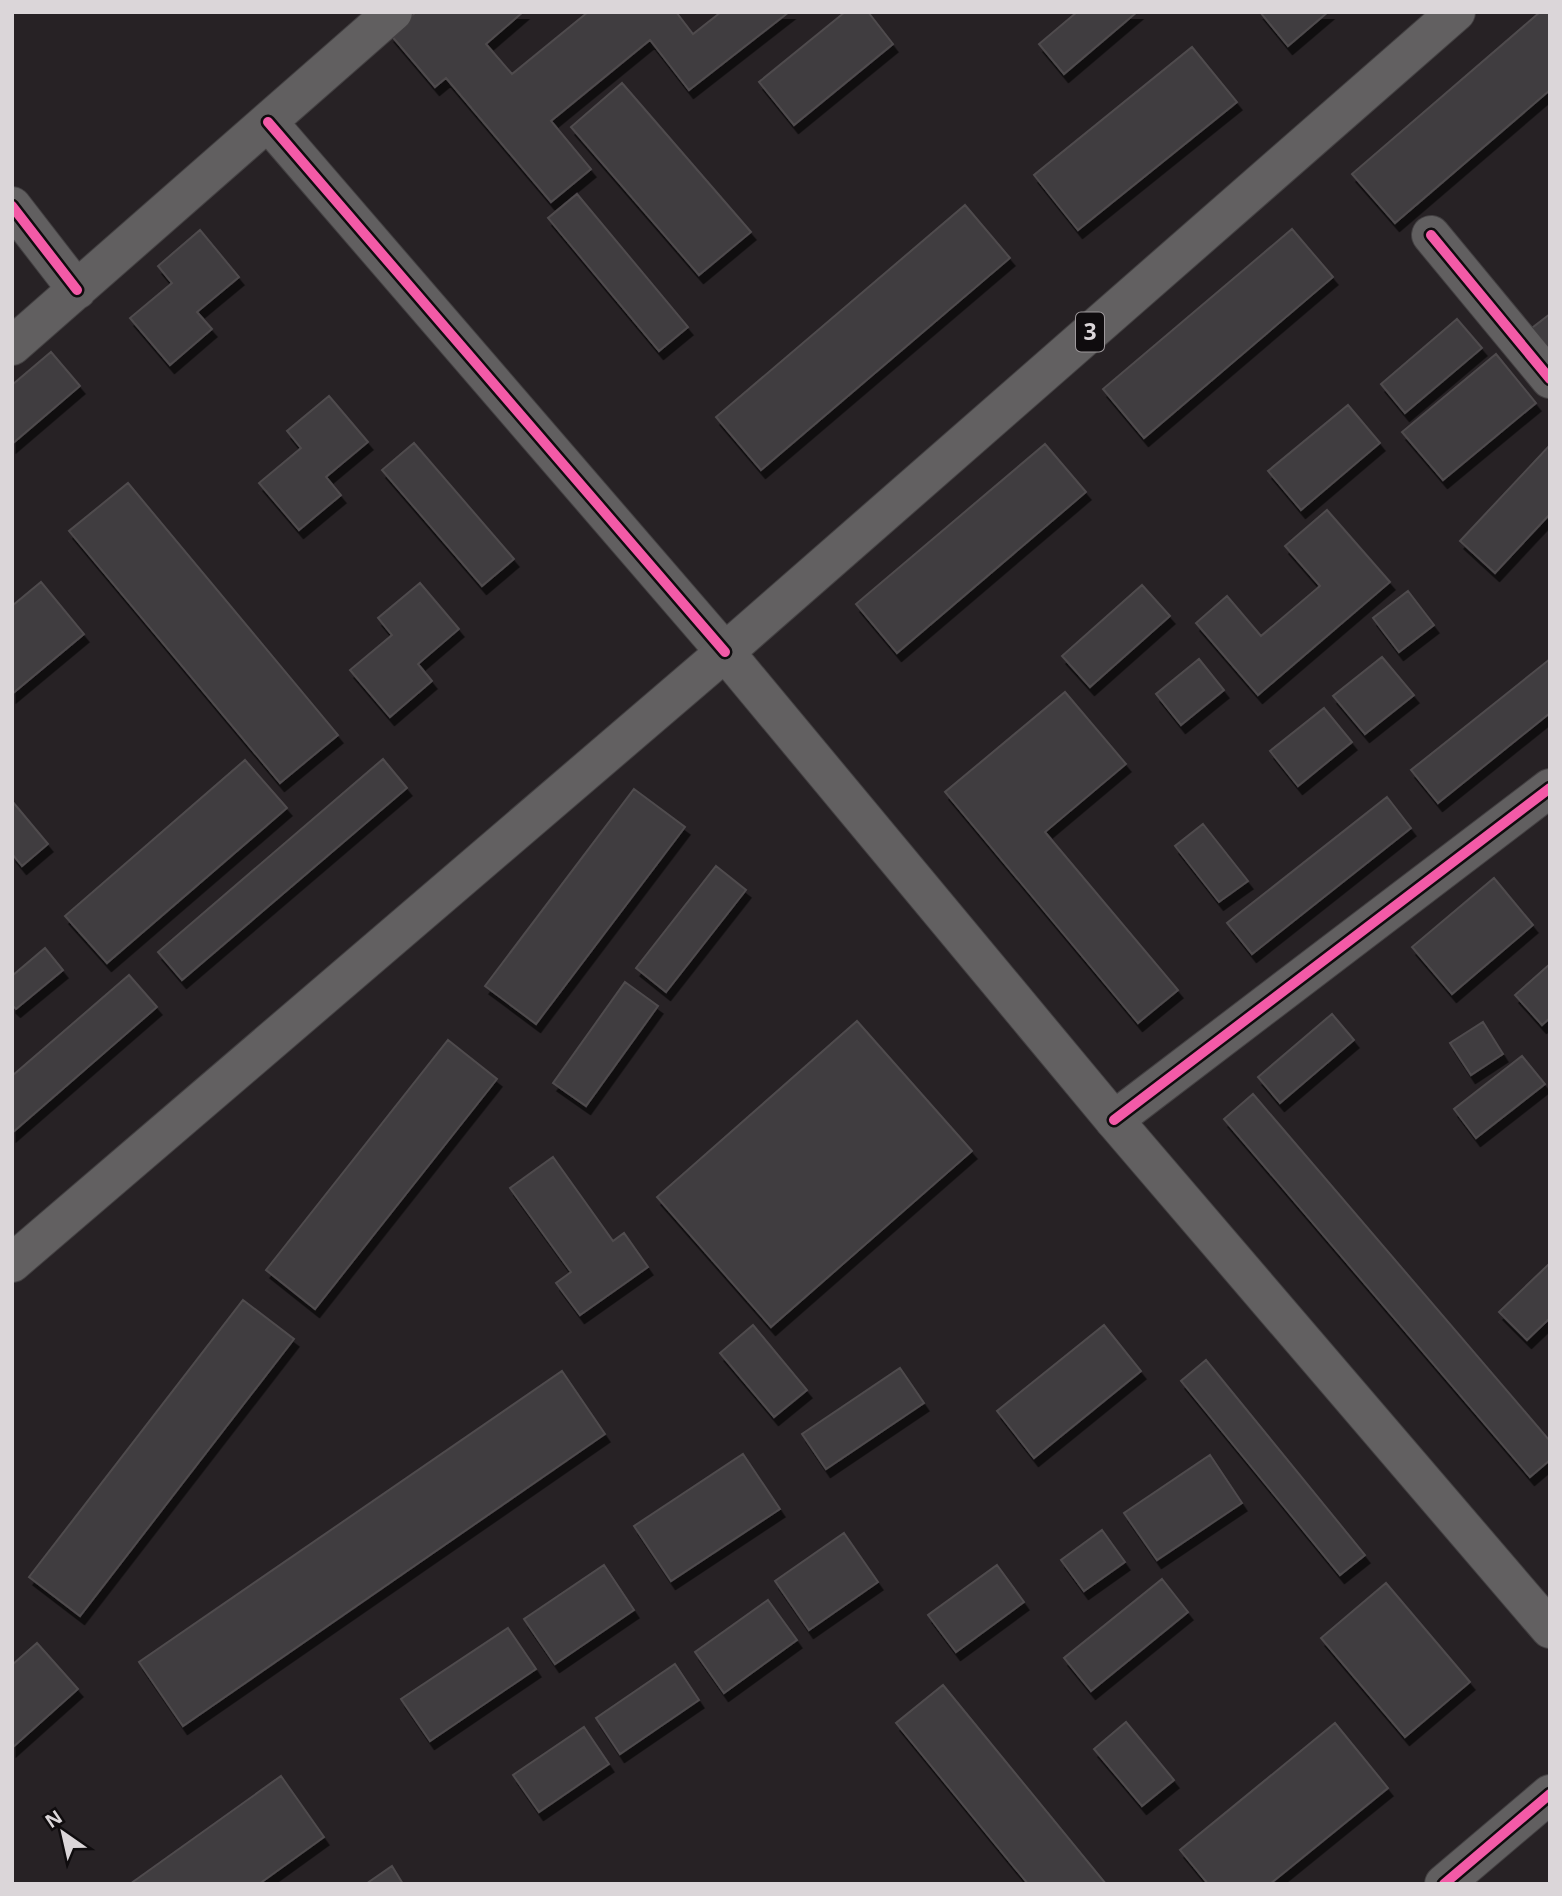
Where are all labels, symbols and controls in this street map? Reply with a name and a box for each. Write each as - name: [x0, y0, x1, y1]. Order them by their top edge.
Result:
- road number: 3: [1076, 312, 1104, 352]
- north arrow: [28, 1798, 98, 1868]
- text: N: [40, 1804, 67, 1834]

